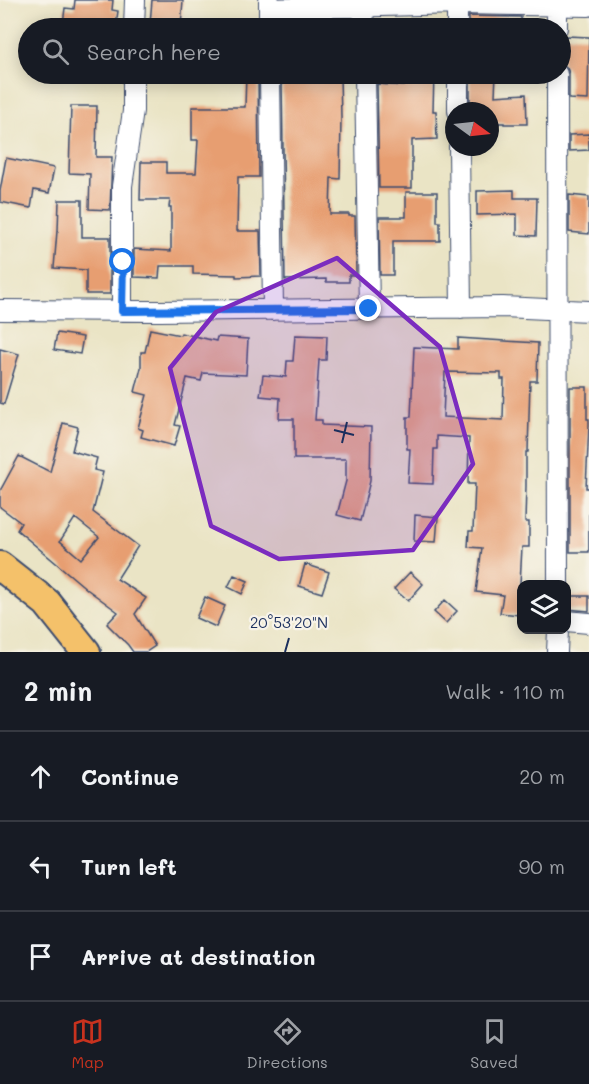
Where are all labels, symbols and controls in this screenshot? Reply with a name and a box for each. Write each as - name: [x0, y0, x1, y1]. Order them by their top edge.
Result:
- search box: [18, 18, 571, 84]
- icon: search: [39, 35, 72, 68]
- text: Search here: [87, 37, 221, 66]
- north arrow: [445, 102, 499, 156]
- route start: [109, 248, 135, 274]
- route end: [355, 295, 381, 321]
- map controls: [517, 580, 571, 634]
- button: layers: [517, 580, 571, 634]
- text: 20°53'20"N: [250, 612, 328, 632]
- text: 2 min: [24, 674, 92, 708]
- text: Walk · 110 m: [445, 678, 565, 704]
- icon: ahead: [24, 760, 57, 793]
- text: Continue: [81, 762, 179, 791]
- text: 20 m: [519, 763, 565, 789]
- icon: left: [24, 850, 57, 883]
- text: Turn left: [81, 852, 177, 881]
- text: 90 m: [519, 853, 565, 879]
- icon: arrive: [24, 940, 57, 973]
- text: Arrive at destination: [81, 942, 316, 971]
- tab: Map: [71, 1015, 104, 1072]
- tab: Directions: [247, 1015, 328, 1072]
- tab: Saved: [470, 1015, 518, 1072]

